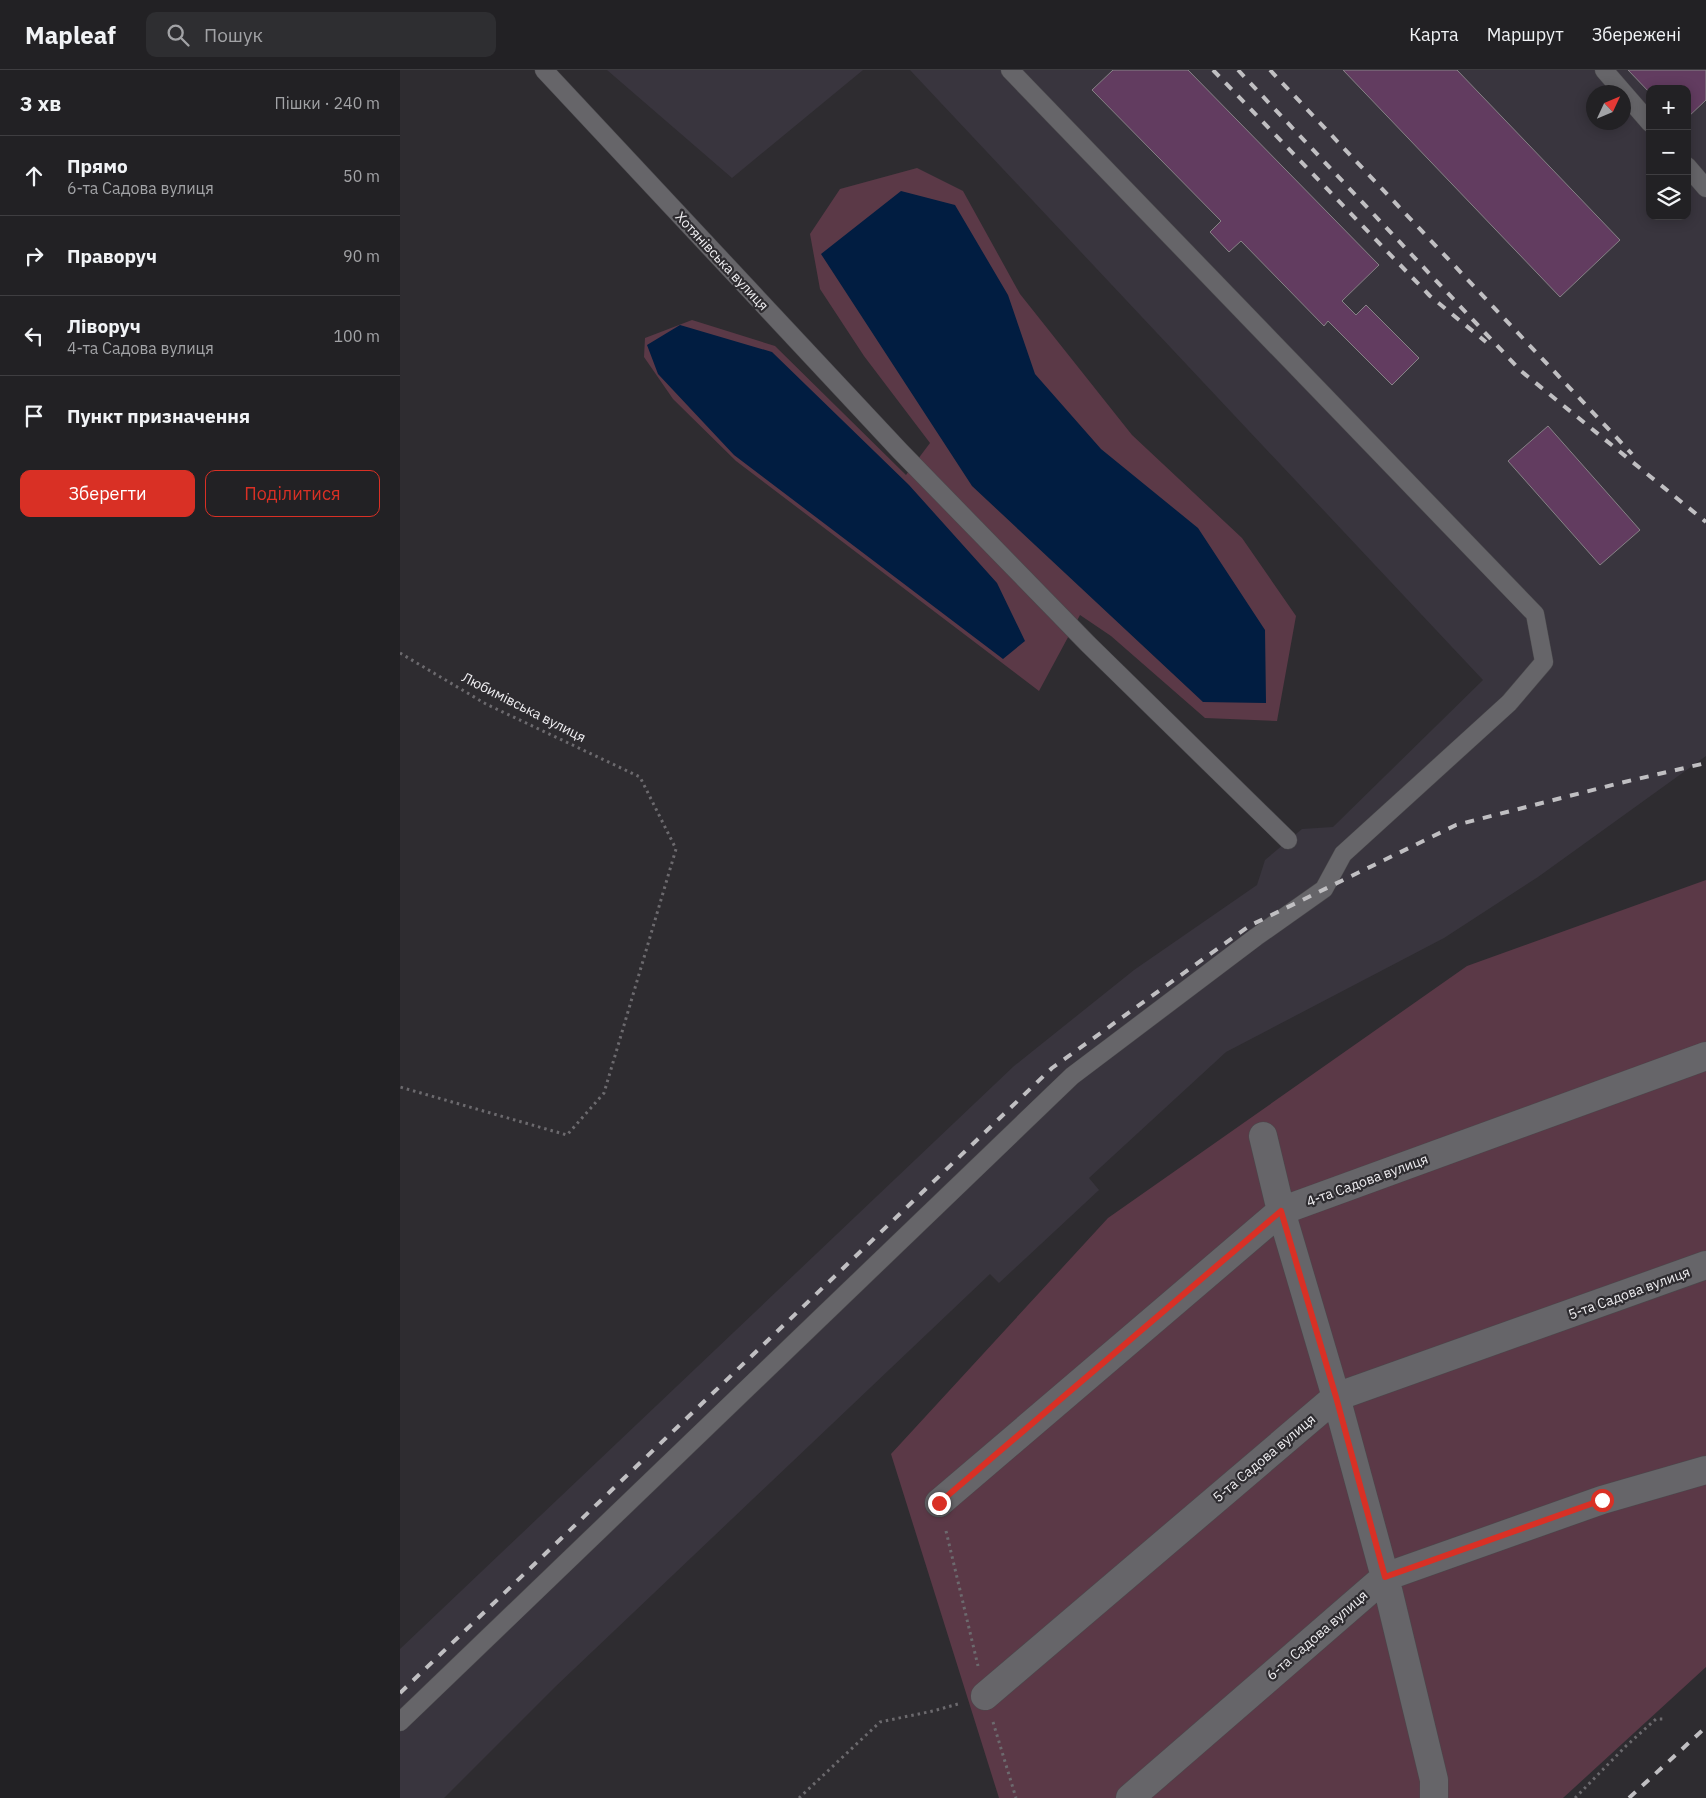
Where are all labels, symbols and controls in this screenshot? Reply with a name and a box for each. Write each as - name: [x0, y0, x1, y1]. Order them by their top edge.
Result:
- search box: [146, 12, 496, 57]
- text: Mapleaf: [25, 19, 116, 51]
- icon: search: [164, 21, 192, 49]
- text: Пошук: [204, 23, 263, 47]
- text: Карта: [1409, 23, 1459, 46]
- text: Маршрут: [1487, 23, 1564, 46]
- text: Збережені: [1592, 23, 1681, 46]
- north arrow: [1586, 85, 1631, 130]
- map controls: [1646, 85, 1691, 220]
- button: +: [1646, 85, 1691, 130]
- text: 3 хв: [20, 89, 61, 117]
- text: Пішки · 240 m: [275, 93, 380, 113]
- button: −: [1646, 130, 1691, 175]
- text: Прямо: [67, 154, 128, 178]
- icon: ahead: [20, 162, 48, 190]
- text: 50 m: [343, 166, 380, 186]
- button: layers: [1646, 175, 1691, 220]
- text: 6-та Садова вулиця: [67, 178, 214, 198]
- street label: Хотянівська вулиця: [672, 208, 772, 314]
- icon: right: [20, 242, 48, 270]
- text: Праворуч: [67, 244, 157, 268]
- text: 90 m: [343, 246, 380, 266]
- text: Ліворуч: [67, 314, 141, 338]
- icon: left: [20, 322, 48, 350]
- text: 100 m: [333, 326, 380, 346]
- text: 4-та Садова вулиця: [67, 338, 214, 358]
- icon: arrive: [20, 402, 48, 430]
- text: Пункт призначення: [67, 404, 250, 428]
- button: Зберегти: [20, 470, 195, 517]
- button: Поділитися: [205, 470, 380, 517]
- street label: Любимівська вулиця: [459, 668, 589, 746]
- street label: 4-та Садова вулиця: [1304, 1150, 1430, 1210]
- street label: 5-та Садова вулиця: [1566, 1263, 1692, 1323]
- street label: 5-та Садова вулиця: [1209, 1410, 1319, 1506]
- route start: [1591, 1489, 1614, 1512]
- route end: [928, 1492, 951, 1515]
- street label: 6-та Садова вулиця: [1263, 1586, 1371, 1684]

